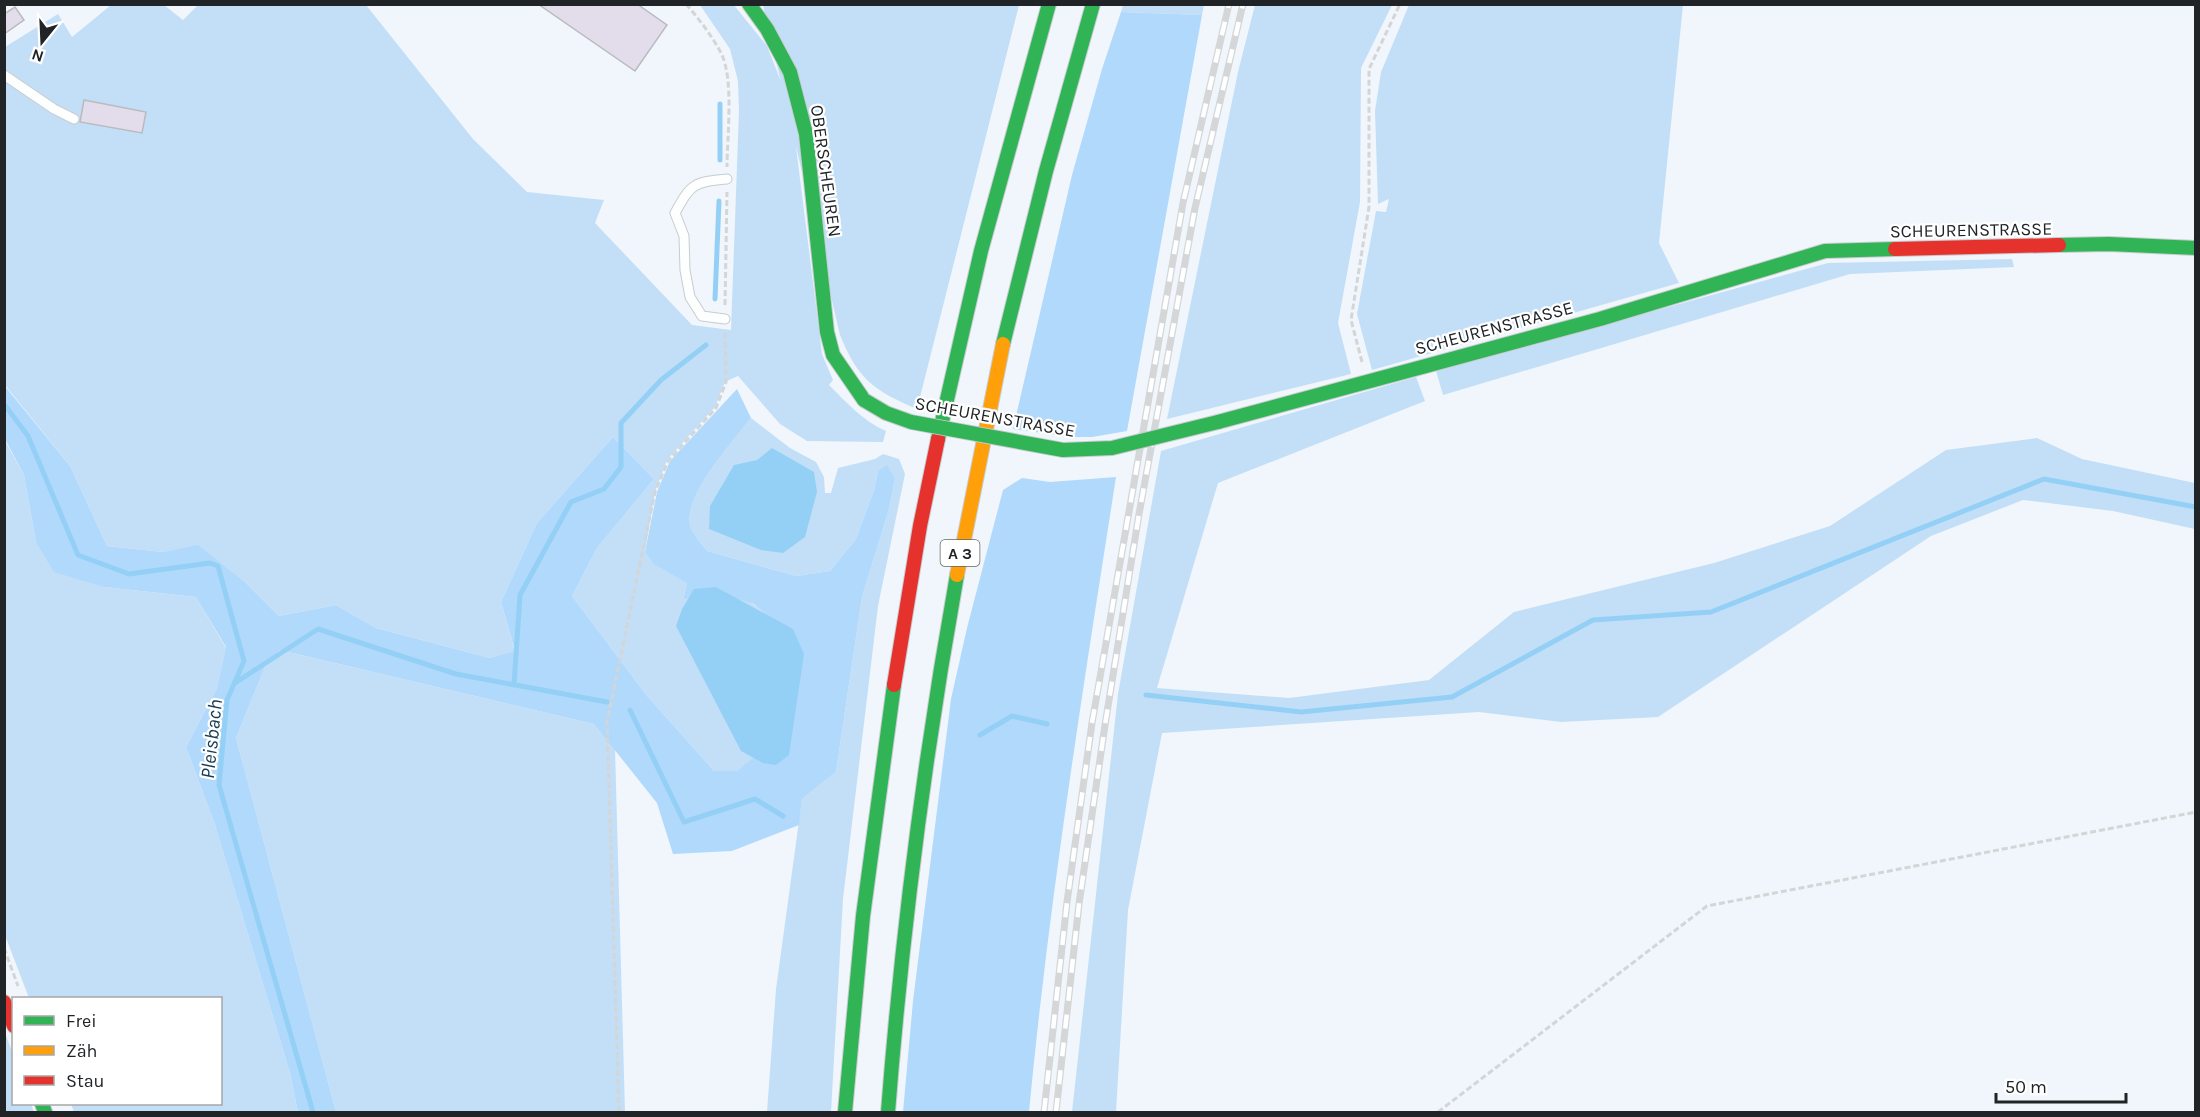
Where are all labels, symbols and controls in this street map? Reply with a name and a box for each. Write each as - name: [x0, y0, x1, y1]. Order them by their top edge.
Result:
- north arrow: [12, 12, 72, 72]
- text: N: [29, 45, 46, 67]
- street label: OBERSCHEUREN: [806, 104, 846, 238]
- street label: SCHEURENSTRASSE: [1890, 218, 2052, 242]
- street label: SCHEURENSTRASSE: [1413, 296, 1575, 360]
- street label: SCHEURENSTRASSE: [913, 392, 1077, 442]
- road number: A 3: [940, 540, 980, 566]
- water label: Pleisbach: [196, 698, 227, 780]
- legend: [12, 997, 222, 1105]
- text: Frei: [66, 1010, 97, 1032]
- text: Zäh: [66, 1040, 97, 1062]
- scale bar: [1996, 1066, 2126, 1104]
- text: Stau: [66, 1070, 104, 1092]
- text: 50 m: [2005, 1076, 2047, 1098]

